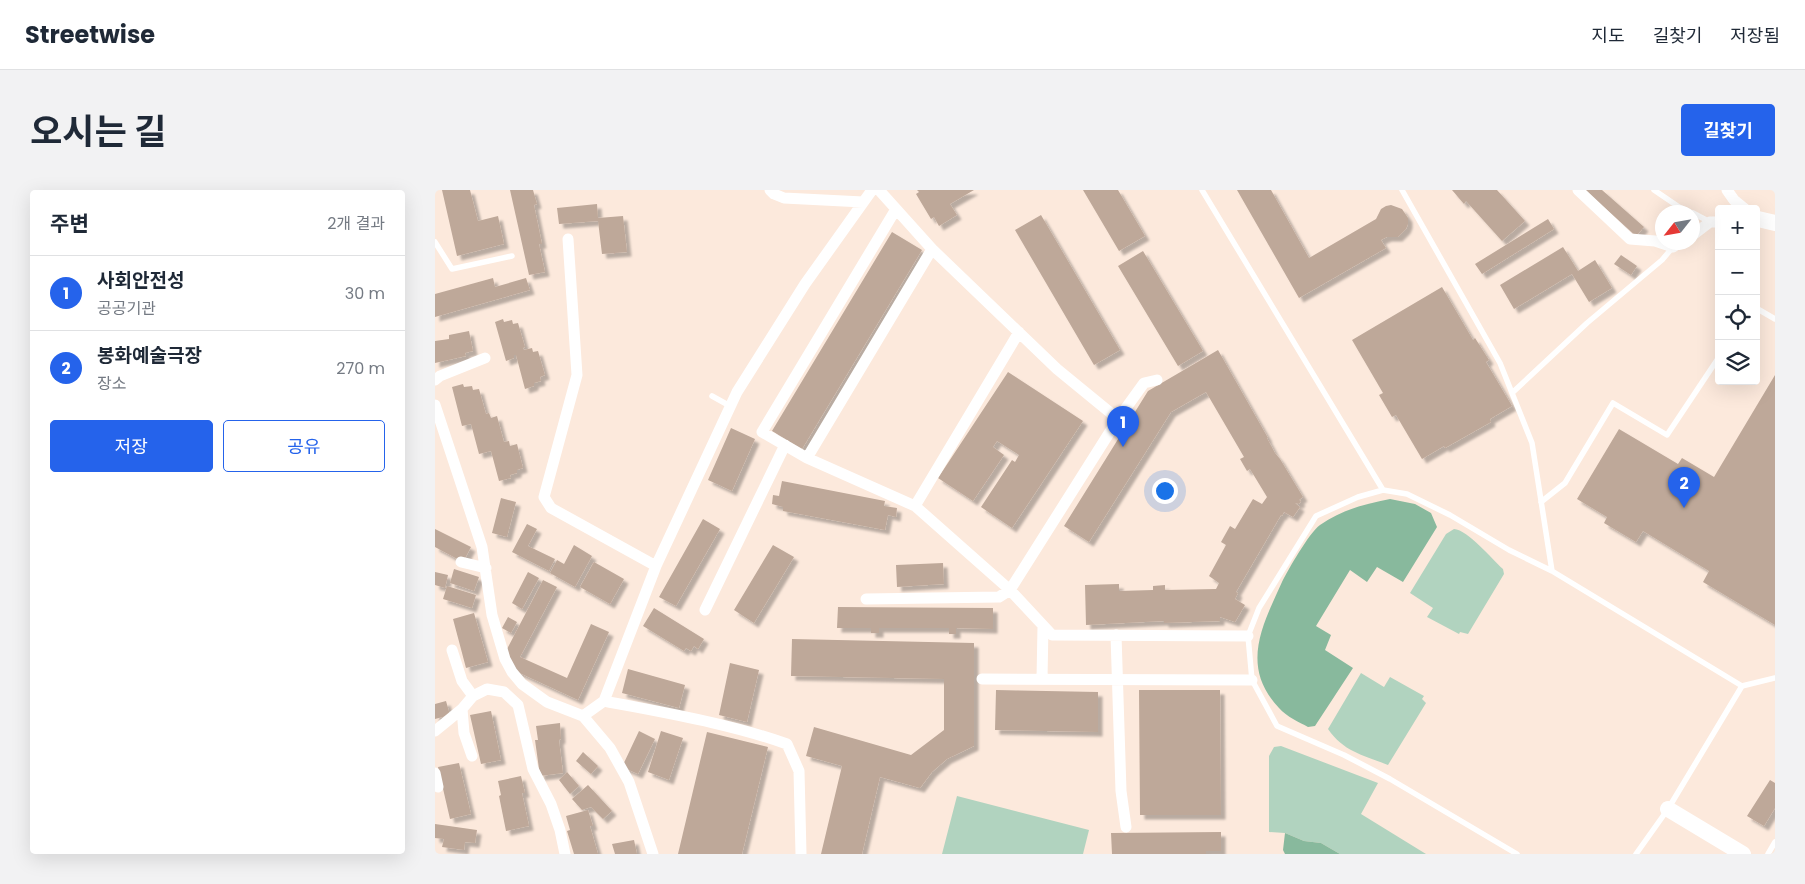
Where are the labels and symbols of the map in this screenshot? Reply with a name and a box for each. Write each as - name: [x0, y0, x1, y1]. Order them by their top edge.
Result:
- north arrow: [1655, 205, 1700, 250]
- pin: 1: [1107, 406, 1139, 447]
- pin: 2: [1668, 467, 1700, 508]
- your location: [1152, 478, 1178, 504]

